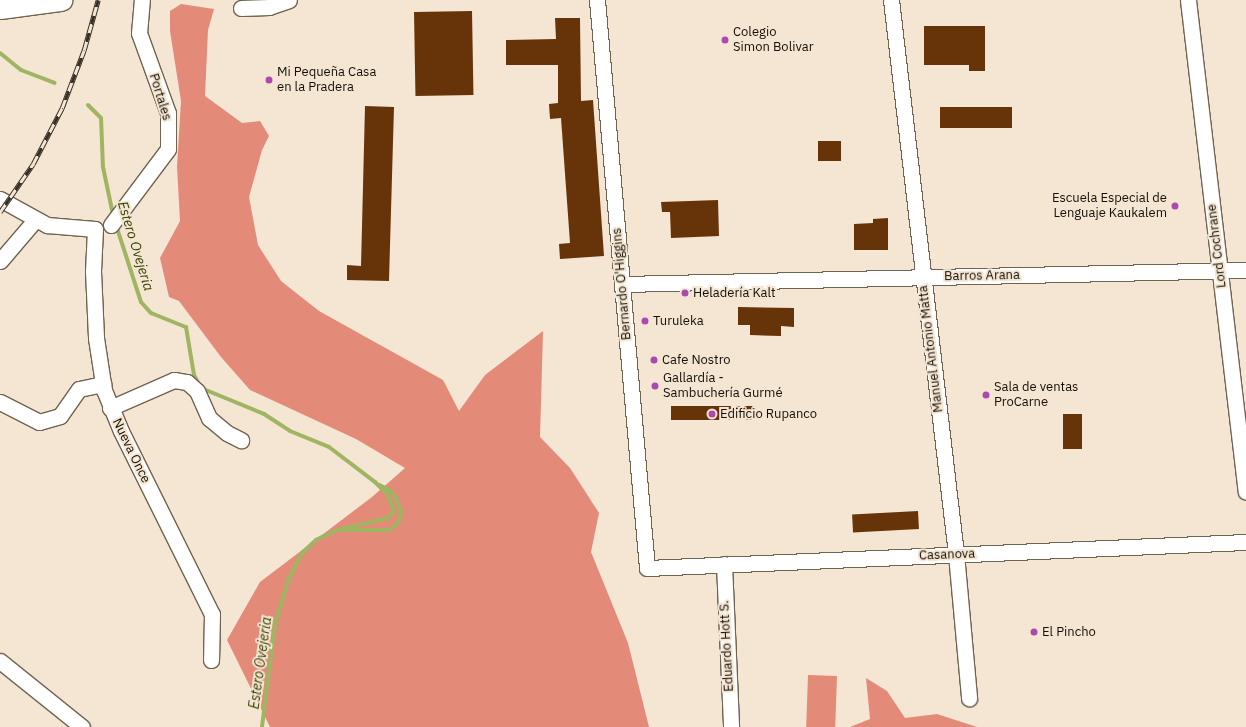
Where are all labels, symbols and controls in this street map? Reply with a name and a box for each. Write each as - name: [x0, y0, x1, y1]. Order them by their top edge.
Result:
- place label: Colegio Simon Bolivar: [733, 25, 813, 56]
- marker: Colegio Simon Bolivar: [720, 35, 730, 45]
- place label: Mi Pequeña Casa en la Pradera: [277, 65, 376, 96]
- street label: Portales: [145, 72, 175, 122]
- marker: Mi Pequeña Casa en la Pradera: [264, 75, 274, 85]
- place label: Escuela Especial de Lenguaje Kaukalem: [1052, 191, 1167, 222]
- water label: Estero Ovejeria: [114, 199, 158, 293]
- marker: Escuela Especial de Lenguaje Kaukalem: [1170, 201, 1180, 211]
- street label: Lord Cochrane: [1204, 203, 1230, 289]
- street label: Bernardo O'Higgins: [609, 227, 635, 341]
- street label: Barros Arana: [944, 268, 1020, 284]
- place label: Heladería Kalt: [693, 285, 776, 301]
- street label: Manuel Antonio Matta: [915, 285, 947, 413]
- marker: Heladería Kalt: [680, 288, 690, 298]
- place label: Turuleka: [653, 313, 704, 329]
- marker: Turuleka: [640, 316, 650, 326]
- place label: Cafe Nostro: [662, 352, 731, 368]
- marker: Cafe Nostro: [649, 355, 659, 365]
- place label: Gallardía - Sambuchería Gurmé: [663, 371, 783, 402]
- place label: Sala de ventas ProCarne: [994, 380, 1078, 411]
- marker: Gallardía - Sambuchería Gurmé: [650, 381, 660, 391]
- marker: Sala de ventas ProCarne: [981, 390, 991, 400]
- place label: Edificio Rupanco: [720, 406, 817, 422]
- marker: Edificio Rupanco: [707, 409, 717, 419]
- street label: Nueva Once: [109, 416, 153, 486]
- street label: Casanova: [919, 546, 975, 564]
- street label: Eduardo Hott S.: [717, 600, 737, 692]
- water label: Estero Ovejeria: [245, 616, 275, 710]
- place label: El Pincho: [1042, 624, 1096, 640]
- marker: El Pincho: [1029, 627, 1039, 637]

